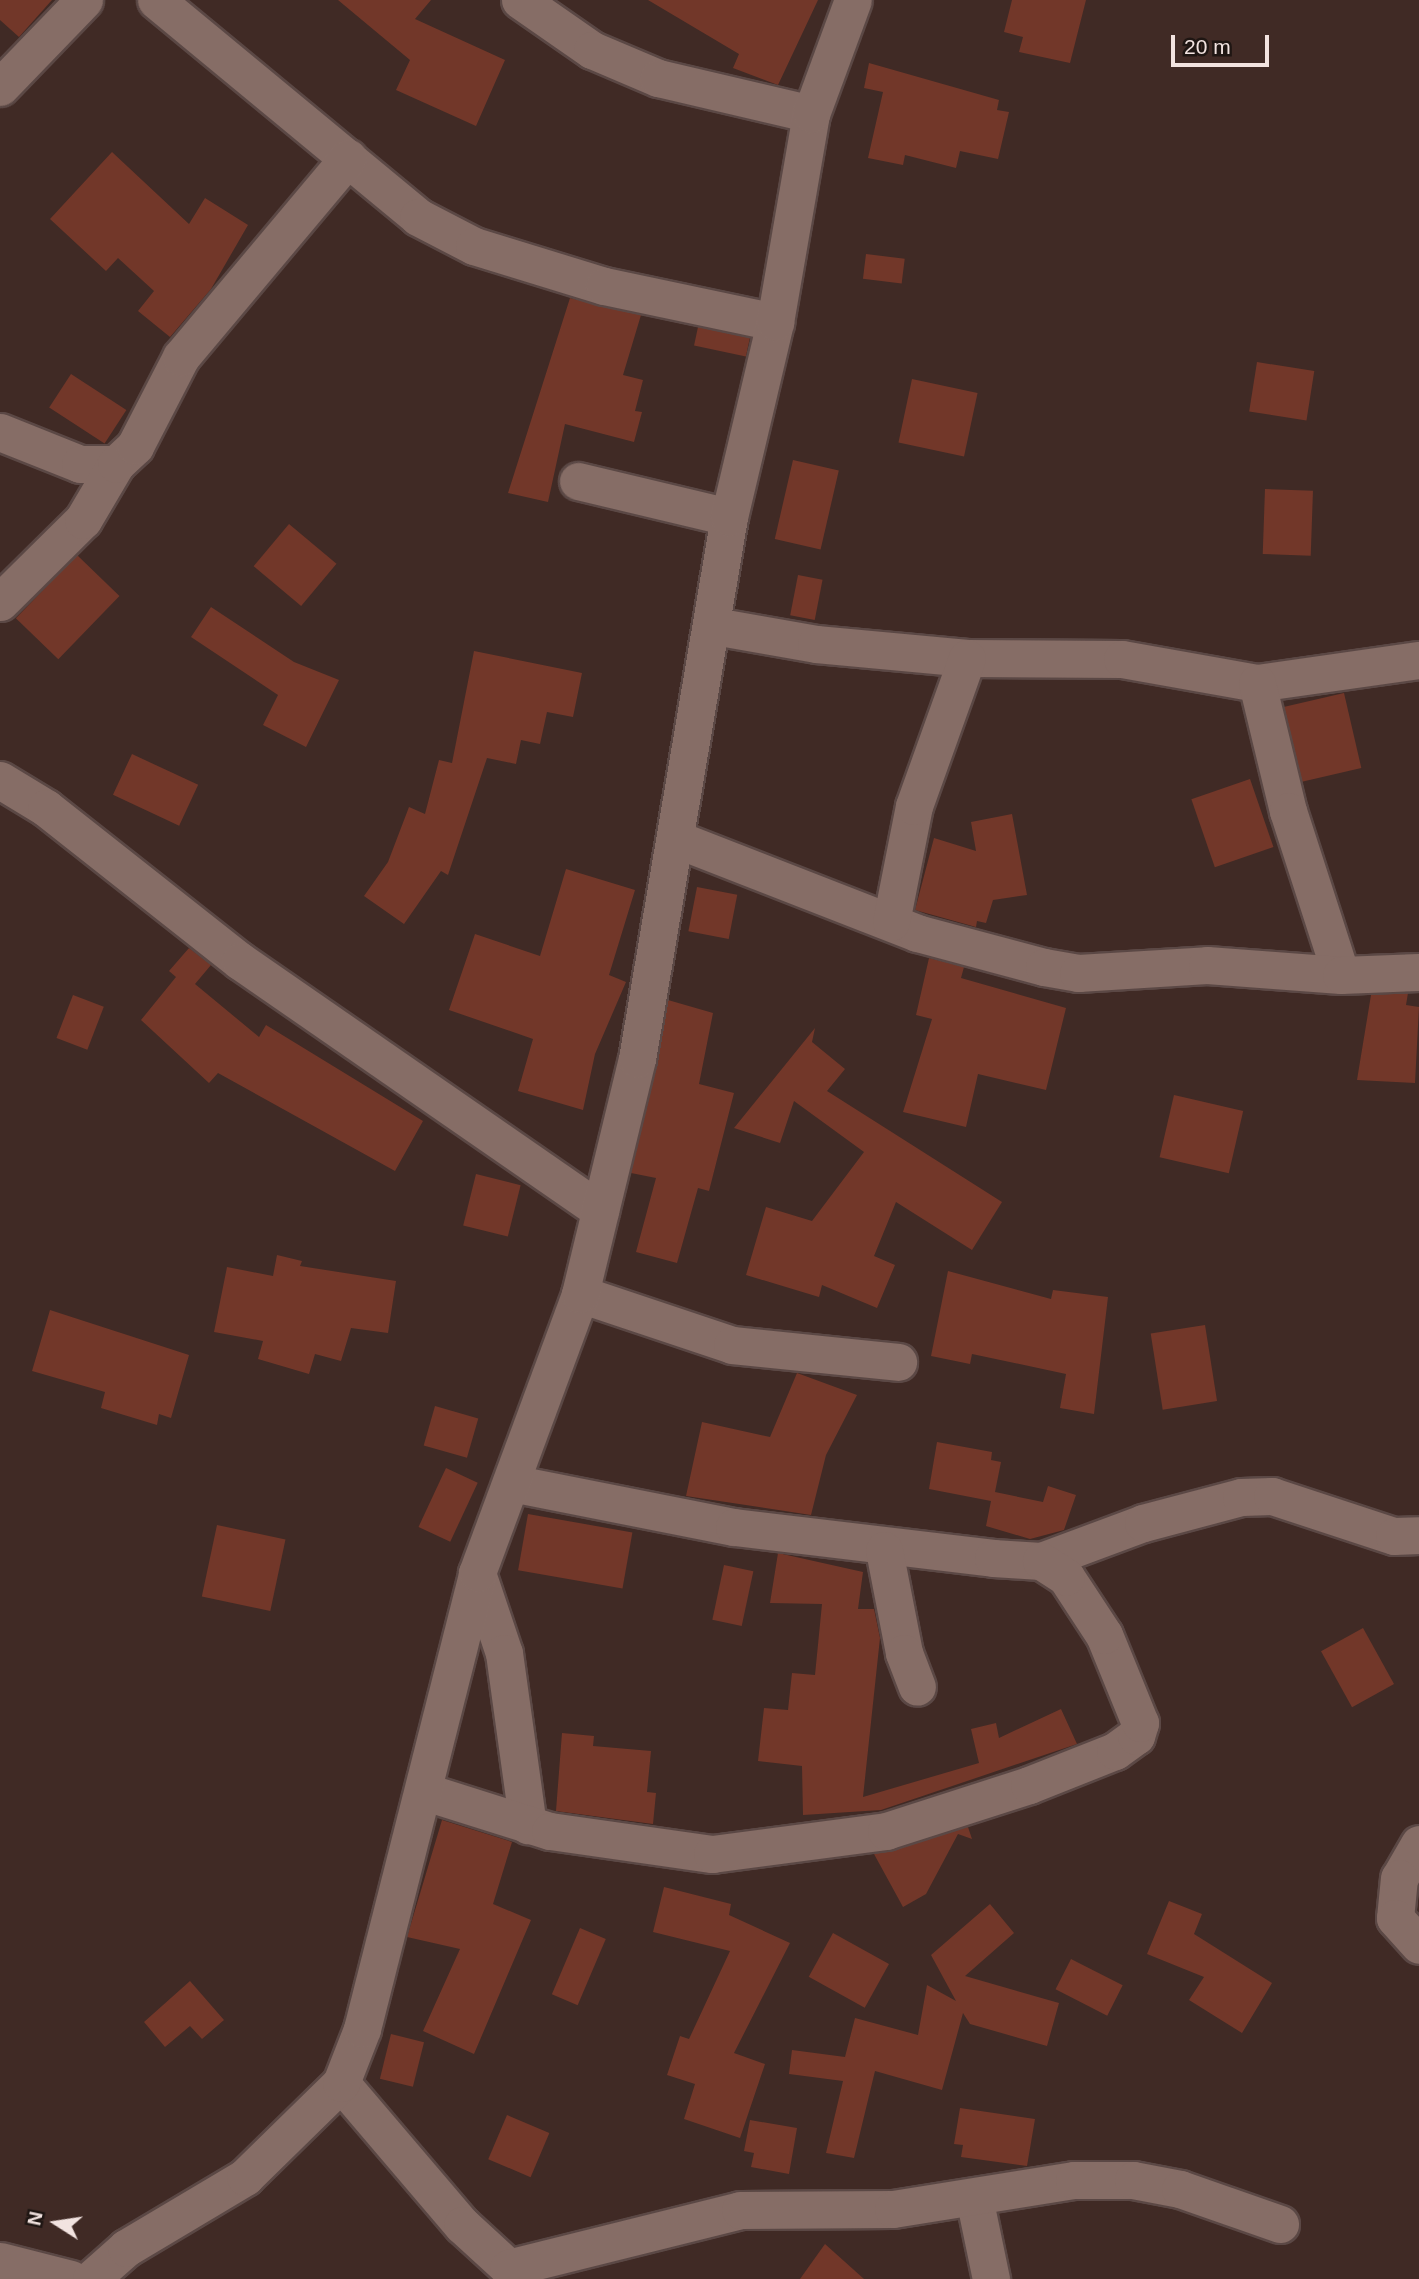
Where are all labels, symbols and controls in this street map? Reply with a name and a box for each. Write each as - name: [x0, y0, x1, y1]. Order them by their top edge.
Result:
- scale bar: [1174, 21, 1272, 65]
- text: 20 m: [1184, 35, 1231, 58]
- north arrow: [21, 2188, 91, 2258]
- text: N: [23, 2210, 47, 2227]

